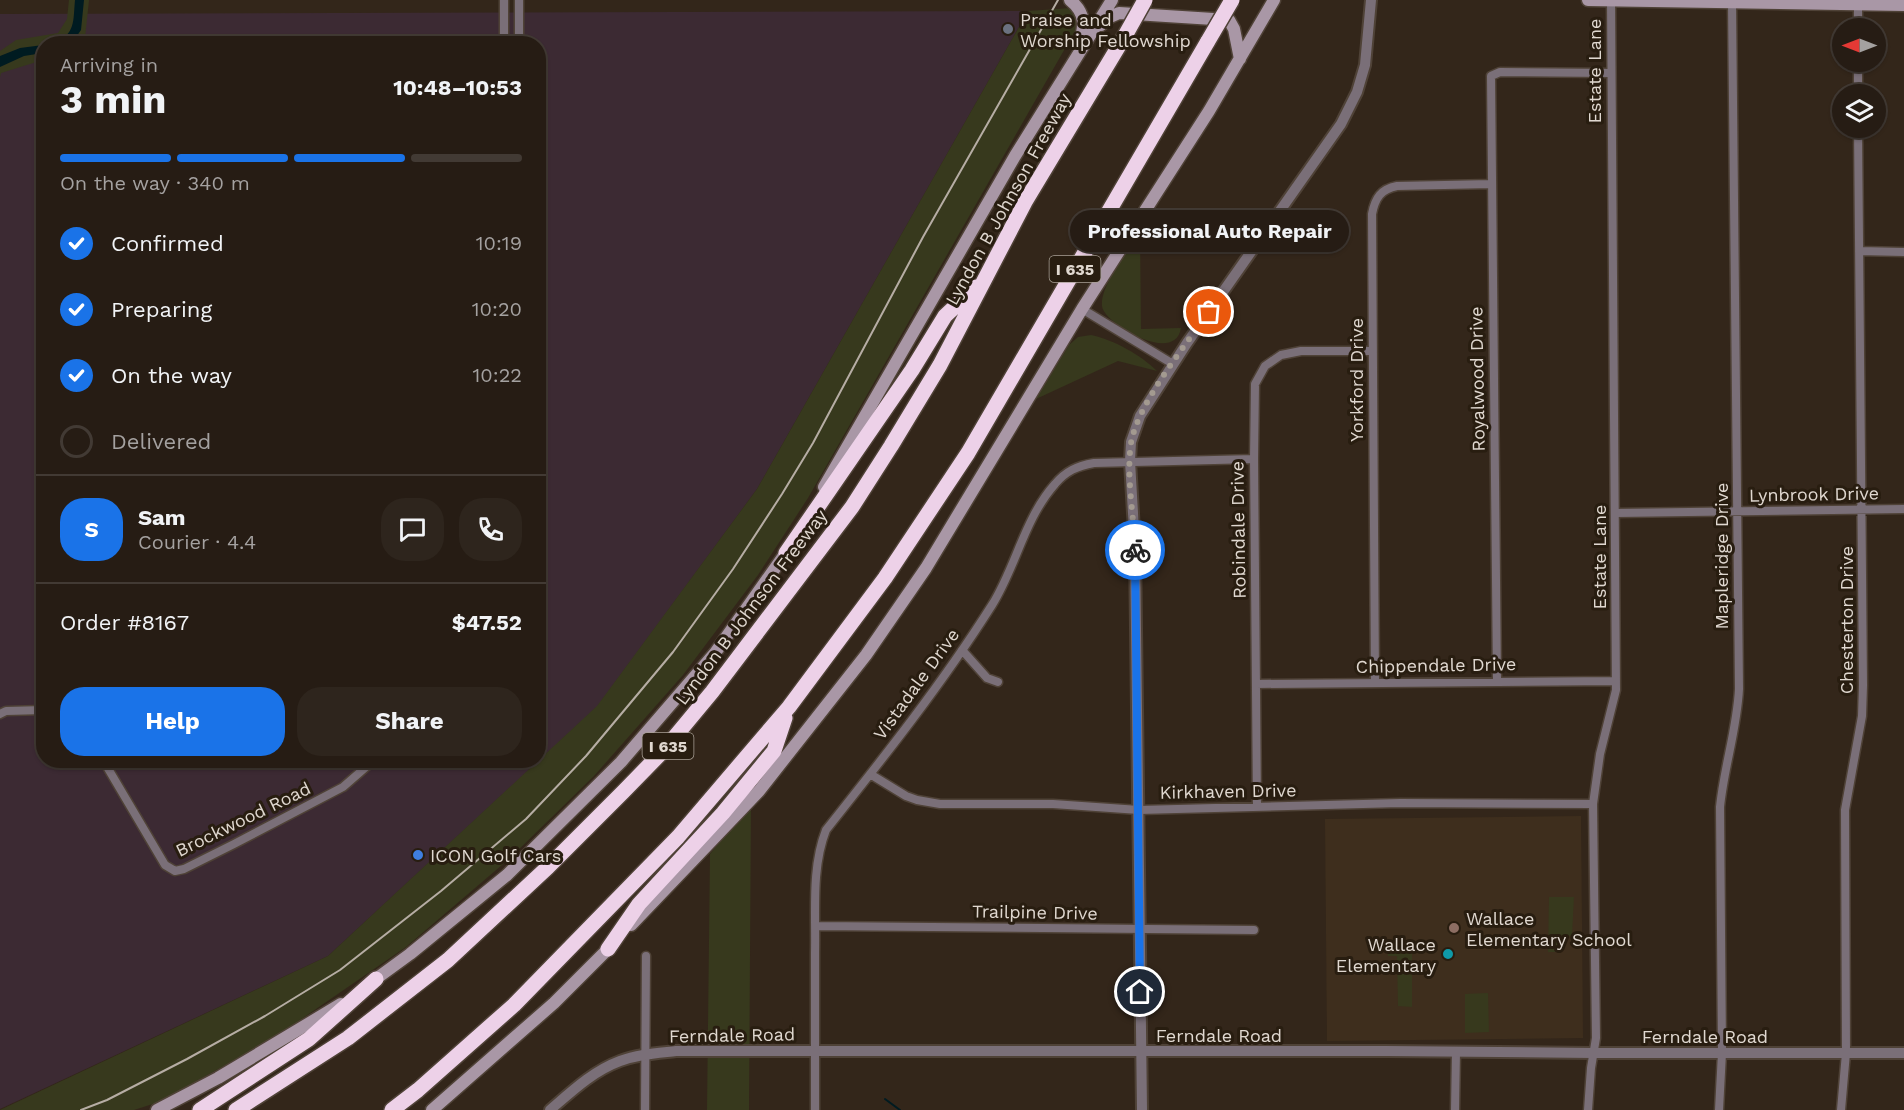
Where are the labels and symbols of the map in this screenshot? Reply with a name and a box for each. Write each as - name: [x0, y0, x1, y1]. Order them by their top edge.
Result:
- place label: Praise and Worship Fellowship: [1020, 9, 1191, 51]
- north arrow: [1832, 18, 1886, 72]
- street label: Estate Lane: [1584, 19, 1605, 123]
- marker: Praise and Worship Fellowship: [1001, 22, 1015, 36]
- street label: Lyndon B Johnson Freeway: [941, 89, 1075, 309]
- callout: Professional Auto Repair: [1070, 210, 1348, 252]
- road number: I 635: [1050, 256, 1100, 282]
- pin: [1183, 286, 1234, 337]
- street label: Royalwood Drive: [1465, 306, 1489, 452]
- street label: Yorkford Drive: [1346, 318, 1367, 442]
- street label: Robindale Drive: [1226, 461, 1250, 599]
- street label: Lynbrook Drive: [1749, 482, 1879, 506]
- street label: Mapleridge Drive: [1711, 483, 1732, 629]
- street label: Lyndon B Johnson Freeway: [671, 505, 832, 709]
- street label: Estate Lane: [1589, 505, 1610, 609]
- courier: [1105, 520, 1165, 580]
- street label: Chesterton Drive: [1836, 546, 1857, 694]
- street label: Vistadale Drive: [869, 624, 963, 744]
- street label: Chippendale Drive: [1356, 653, 1516, 677]
- road number: I 635: [642, 733, 694, 759]
- street label: Brockwood Road: [172, 777, 314, 861]
- street label: Kirkhaven Drive: [1159, 779, 1297, 803]
- place label: ICON Golf Cars: [430, 845, 561, 866]
- marker: ICON Golf Cars: [411, 848, 425, 862]
- street label: Trailpine Drive: [972, 900, 1098, 924]
- place label: Wallace Elementary School: [1466, 908, 1632, 950]
- marker: Wallace Elementary School: [1447, 921, 1461, 935]
- place label: Wallace Elementary: [1336, 934, 1437, 976]
- marker: Wallace Elementary: [1441, 947, 1455, 961]
- pin: [1114, 966, 1165, 1017]
- street label: Ferndale Road: [669, 1023, 795, 1047]
- street label: Ferndale Road: [1156, 1025, 1282, 1046]
- street label: Ferndale Road: [1642, 1026, 1768, 1047]

